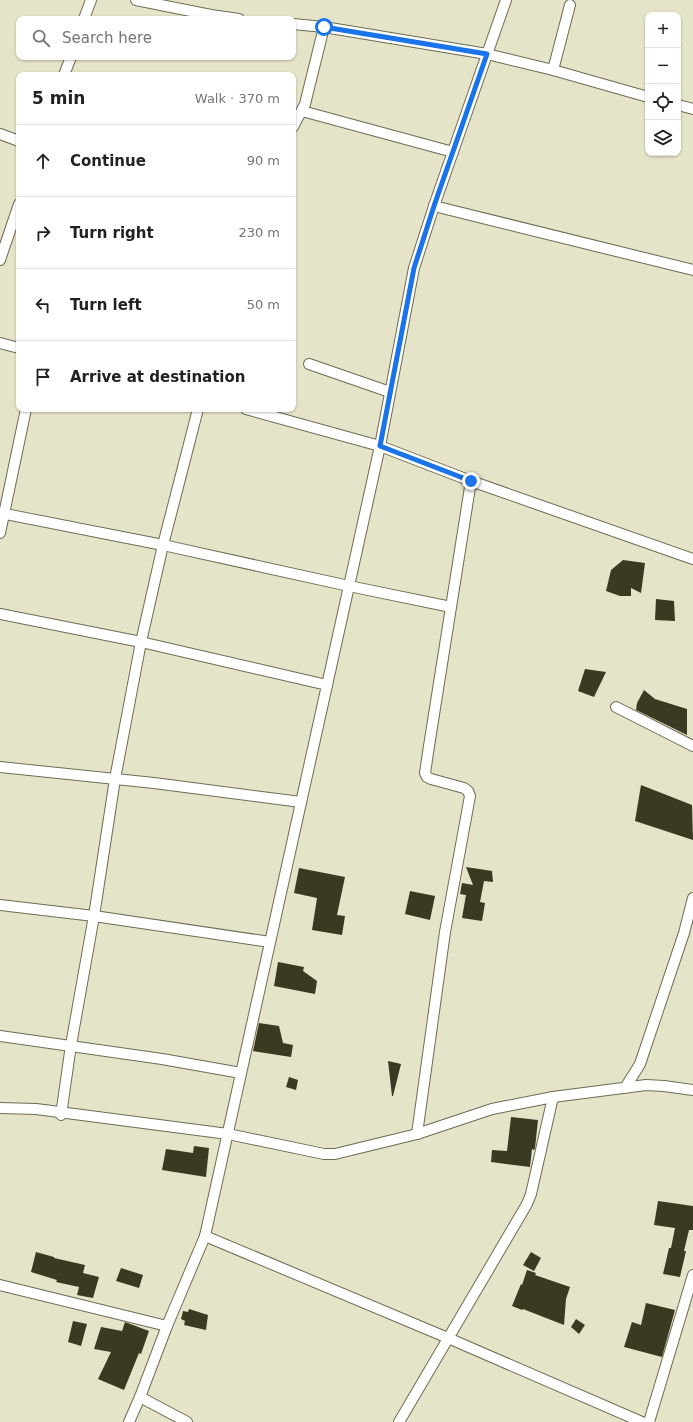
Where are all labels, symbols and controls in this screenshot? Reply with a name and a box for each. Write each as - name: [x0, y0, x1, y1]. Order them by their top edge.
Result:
- map controls: [645, 12, 681, 156]
- button: +: [645, 12, 681, 48]
- search box: [16, 16, 296, 60]
- route start: [315, 18, 333, 36]
- icon: search: [30, 27, 52, 49]
- text: Search here: [62, 29, 152, 47]
- button: −: [645, 48, 681, 84]
- button: locate: [645, 84, 681, 120]
- text: 5 min: [32, 88, 85, 108]
- text: Walk · 370 m: [195, 91, 280, 106]
- button: layers: [645, 120, 681, 156]
- icon: ahead: [32, 150, 54, 172]
- text: Continue: [70, 152, 146, 170]
- text: 90 m: [247, 153, 280, 168]
- icon: right: [32, 222, 54, 244]
- text: Turn right: [70, 224, 154, 242]
- text: 230 m: [238, 225, 280, 240]
- icon: left: [32, 294, 54, 316]
- text: Turn left: [70, 296, 142, 314]
- text: 50 m: [247, 297, 280, 312]
- icon: arrive: [32, 366, 54, 388]
- text: Arrive at destination: [70, 368, 245, 386]
- route end: [462, 472, 480, 490]

